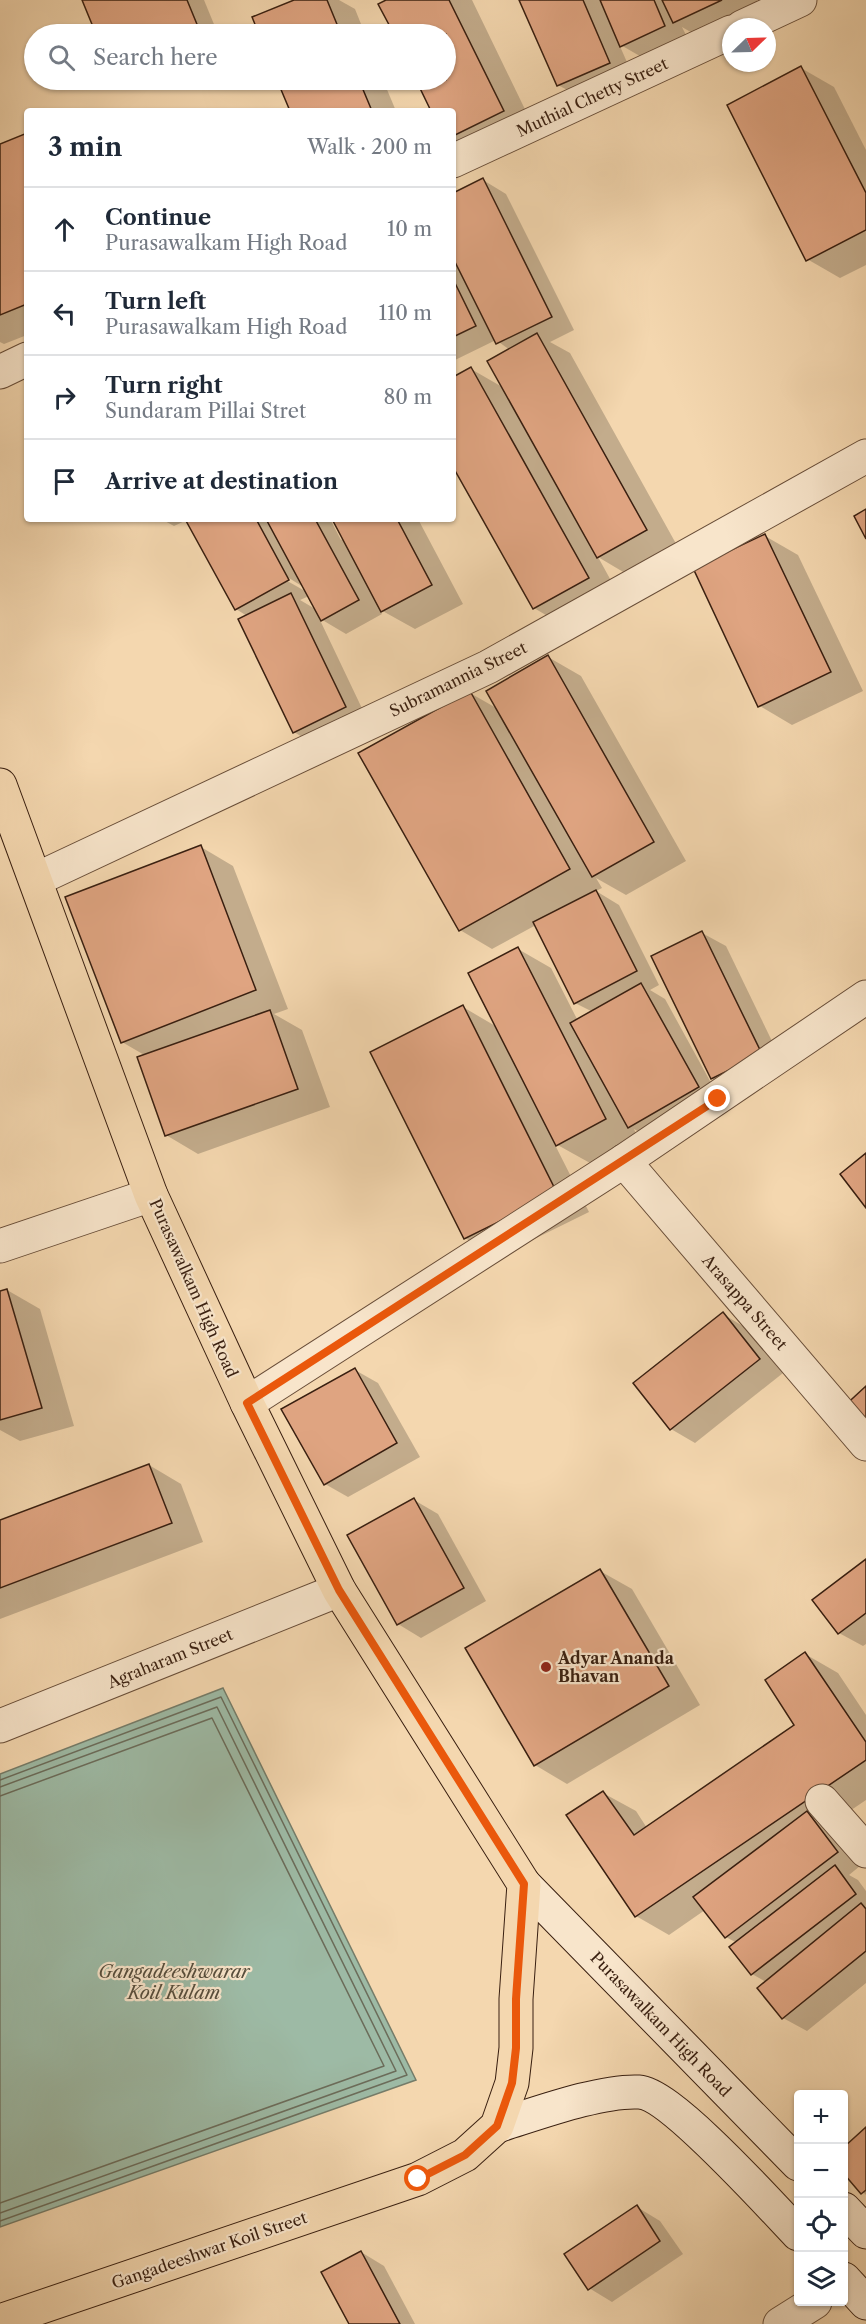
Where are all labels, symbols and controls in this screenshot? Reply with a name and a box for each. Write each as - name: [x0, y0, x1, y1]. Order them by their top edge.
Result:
- north arrow: [722, 18, 776, 72]
- search box: [24, 24, 456, 90]
- icon: search: [45, 41, 78, 74]
- text: Search here: [93, 44, 218, 71]
- street label: Muthial Chetty Street: [513, 53, 671, 141]
- text: 3 min: [48, 131, 122, 163]
- text: Walk · 200 m: [307, 135, 432, 159]
- text: Continue: [105, 204, 211, 231]
- icon: ahead: [48, 213, 81, 246]
- text: 10 m: [387, 217, 432, 241]
- text: Purasawalkam High Road: [105, 231, 347, 255]
- text: Turn left: [105, 288, 206, 315]
- icon: left: [48, 297, 81, 330]
- text: 110 m: [379, 301, 432, 325]
- text: Purasawalkam High Road: [105, 315, 347, 339]
- text: Turn right: [105, 372, 223, 399]
- icon: right: [48, 381, 81, 414]
- text: 80 m: [384, 385, 432, 409]
- text: Sundaram Pillai Stret: [105, 399, 306, 423]
- icon: arrive: [48, 465, 81, 498]
- text: Arrive at destination: [105, 468, 338, 495]
- street label: Subramannia Street: [386, 637, 530, 721]
- route end: [704, 1085, 730, 1111]
- street label: Purasawalkam High Road: [145, 1195, 243, 1381]
- street label: Arasappa Street: [697, 1249, 792, 1354]
- street label: Agraharam Street: [103, 1624, 236, 1693]
- place label: Adyar Ananda Bhavan: [557, 1648, 675, 1686]
- marker: Adyar Ananda Bhavan: [539, 1660, 553, 1674]
- street label: Purasawalkam High Road: [586, 1947, 736, 2101]
- water label: Gangadeeshwarar Koil Kulam: [98, 1961, 251, 2004]
- map controls: [794, 2090, 848, 2306]
- button: +: [794, 2090, 848, 2144]
- button: −: [794, 2144, 848, 2198]
- route start: [404, 2165, 430, 2191]
- button: locate: [794, 2198, 848, 2252]
- street label: Gangadeeshwar Koil Street: [109, 2207, 310, 2293]
- button: layers: [794, 2252, 848, 2306]

